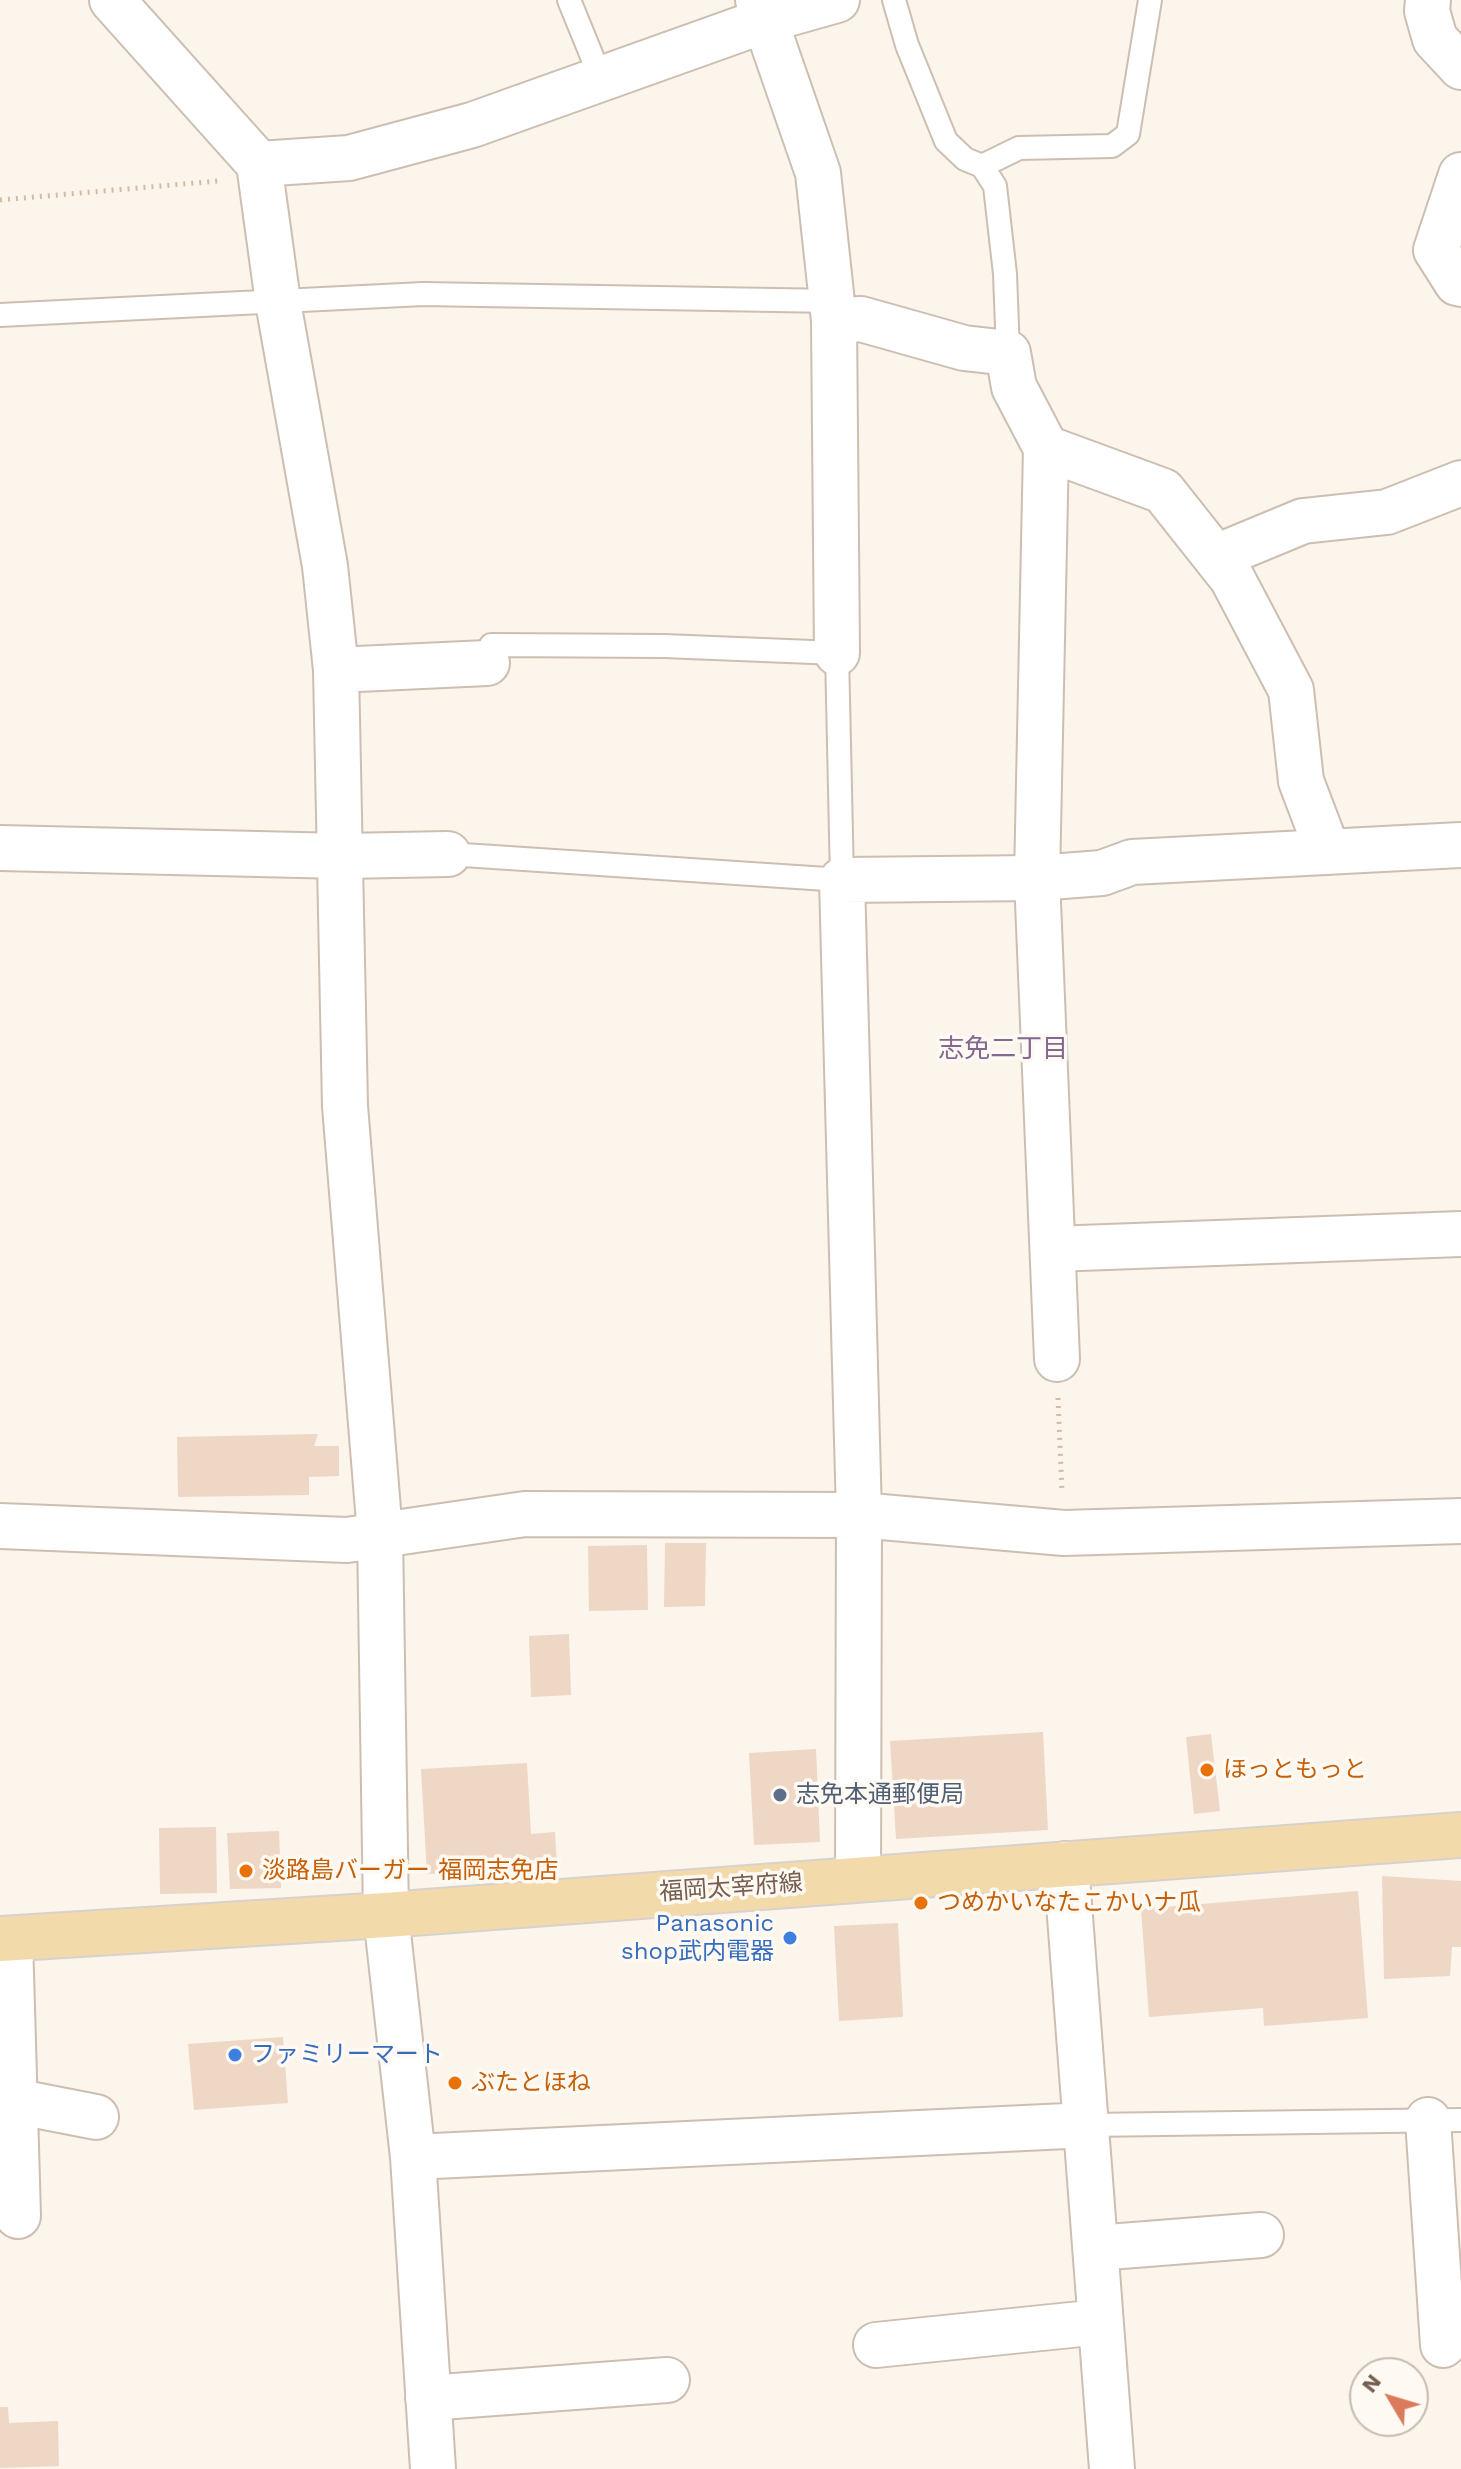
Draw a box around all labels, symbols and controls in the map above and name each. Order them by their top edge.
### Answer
district label: 志免二丁目 [938,1033,1068,1065]
place label: ほっともっと [1223,1756,1367,1784]
marker: ほっともっと [1198,1761,1216,1779]
place label: 志免本通郵便局 [796,1781,964,1809]
marker: 志免本通郵便局 [771,1786,789,1804]
place label: 淡路島バーガー 福岡志免店 [262,1857,558,1885]
marker: 淡路島バーガー 福岡志免店 [237,1862,255,1880]
street label: 福岡太宰府線 [658,1869,804,1907]
place label: つめかいなたこかいナ瓜 [937,1889,1201,1917]
marker: つめかいなたこかいナ瓜 [912,1894,930,1912]
place label: Panasonic shop武内電器 [621,1910,774,1966]
marker: Panasonic shop武内電器 [781,1929,799,1947]
place label: ファミリーマート [251,2041,443,2069]
marker: ファミリーマート [226,2046,244,2064]
place label: ぶたとほね [471,2069,591,2097]
marker: ぶたとほね [446,2074,464,2092]
north arrow [1349,2357,1429,2437]
text: N [1356,2369,1386,2397]

